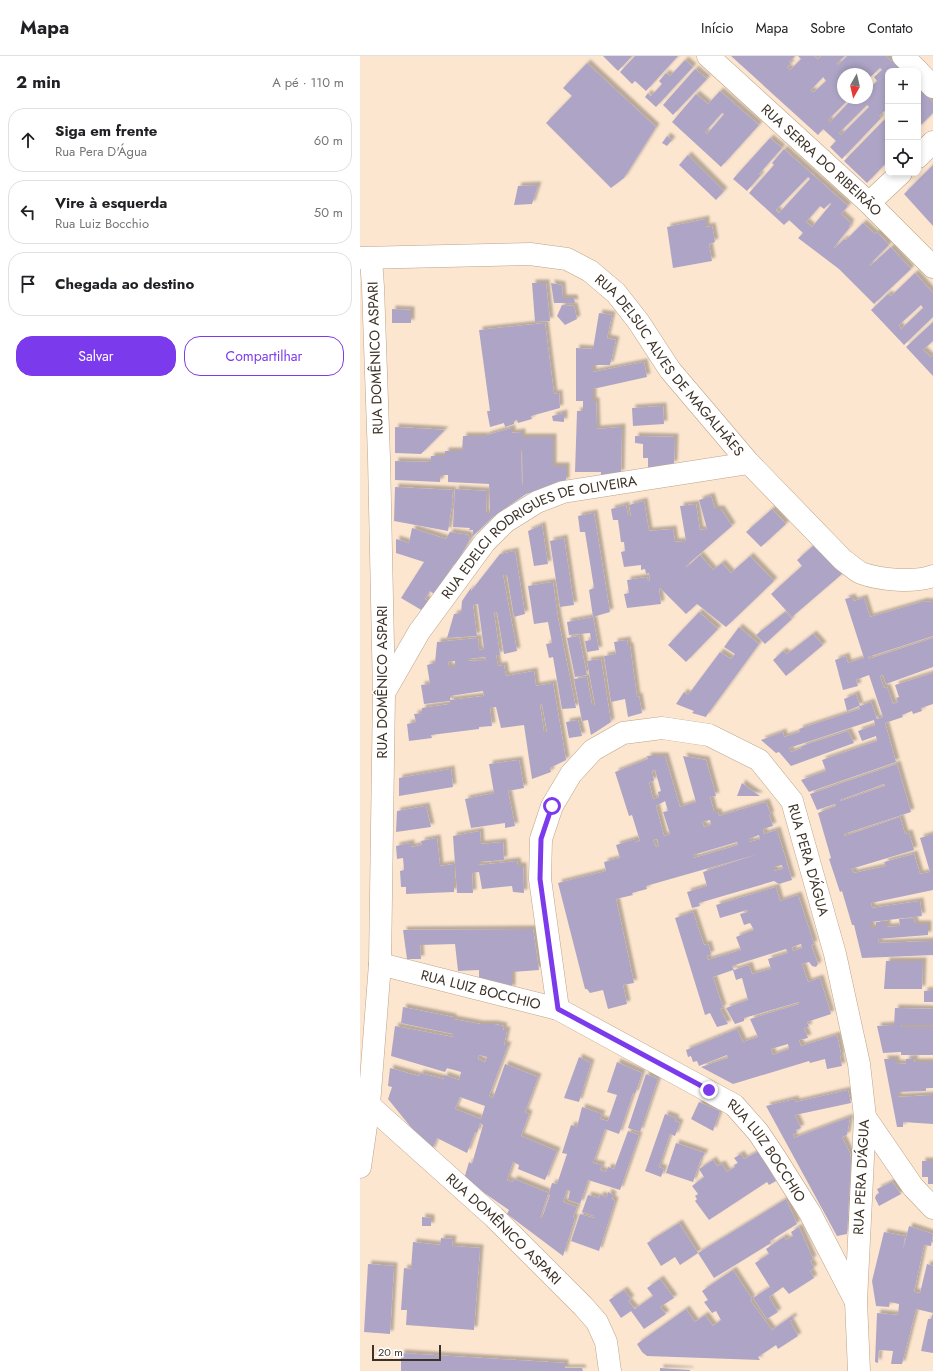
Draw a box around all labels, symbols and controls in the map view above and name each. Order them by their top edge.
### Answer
text: Mapa [20,14,69,41]
text: Início [701,18,733,38]
text: Mapa [755,18,788,38]
text: Sobre [810,18,845,38]
text: Contato [867,18,913,38]
north arrow [837,68,873,104]
map controls [885,68,921,176]
button: + [885,68,921,104]
text: 2 min [16,70,61,94]
text: A pé · 110 m [272,73,344,92]
street label: RUA SERRA DO RIBEIRÃO [757,99,886,220]
button: − [885,104,921,140]
text: Siga em frente [55,120,157,142]
icon: ahead [17,129,39,151]
text: 60 m [314,131,343,150]
button: locate [885,140,921,176]
text: Rua Pera D'Água [55,142,147,161]
text: Vire à esquerda [55,192,167,214]
icon: left [17,201,39,223]
text: 50 m [314,203,343,222]
text: Rua Luiz Bocchio [55,214,149,233]
street label: RUA DELSUC ALVES DE MAGALHÃES [590,269,749,461]
icon: arrive [17,273,39,295]
text: Chegada ao destino [55,273,194,295]
street label: RUA DOMÊNICO ASPARI [362,281,388,435]
button: Salvar [16,336,176,376]
button: Compartilhar [184,336,344,376]
street label: RUA EDELCI RODRIGUES DE OLIVEIRA [437,471,639,603]
street label: RUA DOMÊNICO ASPARI [372,606,392,758]
route start [543,797,561,815]
street label: RUA PERA D'ÁGUA [783,802,834,919]
street label: RUA LUIZ BOCCHIO [419,965,543,1014]
route end [700,1081,718,1099]
street label: RUA LUIZ BOCCHIO [724,1094,810,1206]
street label: RUA PERA D'ÁGUA [848,1118,874,1235]
street label: RUA DOMÊNICO ASPARI [442,1169,566,1289]
scale bar [372,1343,441,1362]
text: 20 m [378,1344,403,1360]

